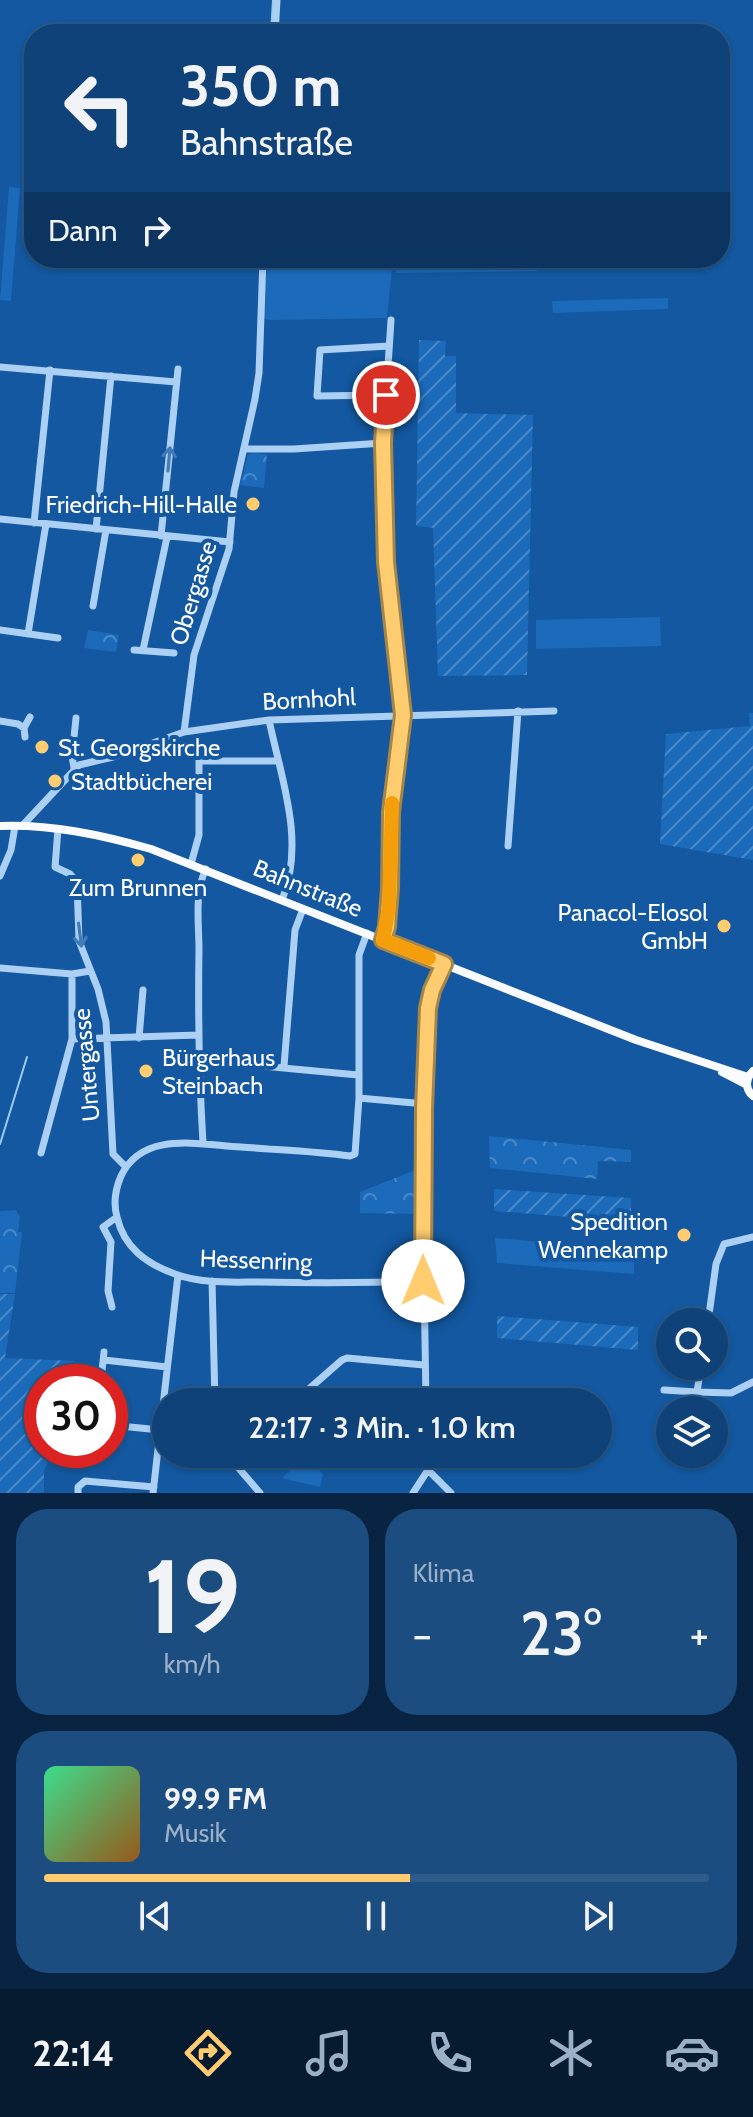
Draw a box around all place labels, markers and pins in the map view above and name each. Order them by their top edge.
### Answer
pin [352,361,420,429]
place label: Friedrich-Hill-Halle [45,490,237,519]
marker: Friedrich-Hill-Halle [244,495,262,513]
place label: St. Georgskirche [58,733,220,762]
marker: St. Georgskirche [33,738,51,756]
place label: Stadtbücherei [71,767,212,796]
marker: Stadtbücherei [46,772,64,790]
marker: Zum Brunnen [129,851,147,869]
place label: Zum Brunnen [69,873,207,902]
place label: Panacol-Elosol GmbH [558,898,708,955]
marker: Panacol-Elosol GmbH [715,917,733,935]
place label: Bürgerhaus Steinbach [162,1043,275,1100]
marker: Bürgerhaus Steinbach [137,1062,155,1080]
place label: Spedition Wennekamp [538,1207,668,1264]
marker: Spedition Wennekamp [675,1226,693,1244]

